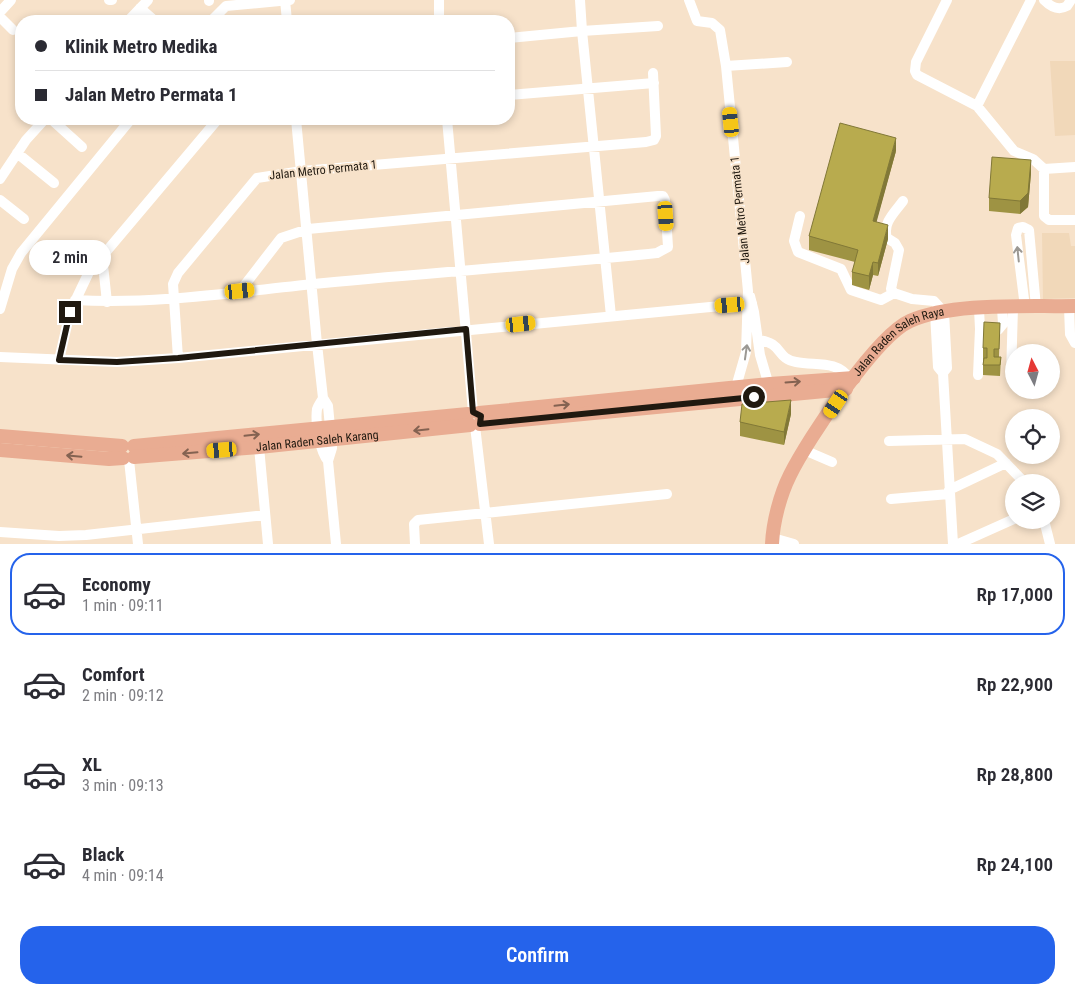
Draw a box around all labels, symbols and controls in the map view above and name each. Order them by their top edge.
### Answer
text: Klinik Metro Medika [65,35,218,58]
text: Jalan Metro Permata 1 [65,83,238,106]
car [721,106,740,138]
street label: Jalan Metro Permata 1 [727,156,753,264]
street label: Jalan Metro Permata 1 [269,157,377,183]
car [657,201,674,231]
callout: 2 min [29,240,111,274]
one-way arrow [1013,246,1023,262]
text: 2 min [52,248,88,267]
car [224,282,255,300]
car [714,296,745,314]
route end [59,301,81,323]
street label: Jalan Raden Saleh Raya [850,304,946,379]
car [505,315,536,333]
one-way arrow [741,344,751,360]
north arrow [1005,344,1060,399]
map controls [1005,344,1060,529]
one-way arrow [785,378,801,387]
route start [743,386,765,408]
car [821,387,850,421]
one-way arrow [554,400,570,410]
button: locate [1005,409,1060,464]
one-way arrow [413,425,429,435]
street label: Jalan Raden Saleh Karang [256,428,379,454]
one-way arrow [244,430,260,440]
car [206,441,237,459]
one-way arrow [182,449,198,458]
one-way arrow [67,452,83,461]
button: layers [1005,474,1060,529]
icon: car [22,572,67,617]
text: Economy [82,573,151,596]
text: Rp 17,000 [977,583,1053,606]
text: 1 min · 09:11 [82,596,164,615]
icon: car [22,662,67,707]
text: Comfort [82,663,145,686]
text: Rp 22,900 [977,673,1053,696]
text: 2 min · 09:12 [82,686,164,705]
icon: car [22,752,67,797]
text: XL [82,753,102,776]
text: Rp 28,800 [977,763,1053,786]
text: 3 min · 09:13 [82,776,164,795]
icon: car [22,842,67,887]
text: Black [82,843,124,866]
text: Rp 24,100 [977,853,1053,876]
text: 4 min · 09:14 [82,866,164,885]
button: Confirm [20,926,1055,984]

